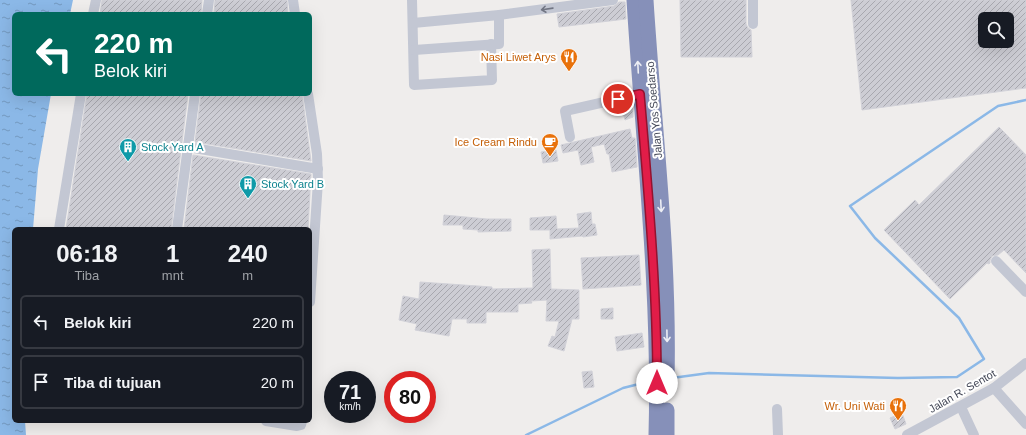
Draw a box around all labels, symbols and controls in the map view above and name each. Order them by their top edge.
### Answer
one-way arrow [541,5,554,13]
map controls [978,12,1014,48]
button: search [978,12,1014,48]
icon: left [28,28,80,80]
text: 220 m [94,28,173,59]
restaurant icon: Nasi Liwet Arys [559,47,579,72]
place label: Nasi Liwet Arys [481,51,556,63]
text: Belok kiri [94,61,167,81]
one-way arrow [635,61,642,74]
street label: Jalan Yos Soedarso [644,61,664,159]
pin [601,82,635,116]
icon: arrive [607,88,629,110]
cafe icon: Ice Cream Rindu [540,132,560,157]
place label: Ice Cream Rindu [454,136,537,148]
building icon: Stock Yard A [118,137,138,162]
place label: Stock Yard A [141,141,204,153]
building icon: Stock Yard B [238,174,258,199]
place label: Stock Yard B [261,178,324,190]
one-way arrow [658,199,665,212]
text: 06:18 [56,240,118,267]
text: 1 [166,240,179,267]
text: 240 [228,240,268,267]
text: Tiba [75,268,99,283]
text: mnt [162,268,184,283]
text: m [242,268,253,283]
icon: left [30,311,52,333]
text: Belok kiri [64,314,132,331]
text: 220 m [252,314,294,331]
one-way arrow [663,329,671,342]
position arrow [636,362,678,404]
street label: Jalan R. Sentot [926,367,998,415]
icon: arrive [30,371,52,393]
speed limit sign: 80 [384,371,436,423]
text: Tiba di tujuan [64,374,161,391]
text: 20 m [261,374,294,391]
text: 71 [339,381,361,403]
restaurant icon: Wr. Uni Wati [888,396,908,421]
place label: Wr. Uni Wati [824,400,885,412]
text: km/h [339,401,361,412]

